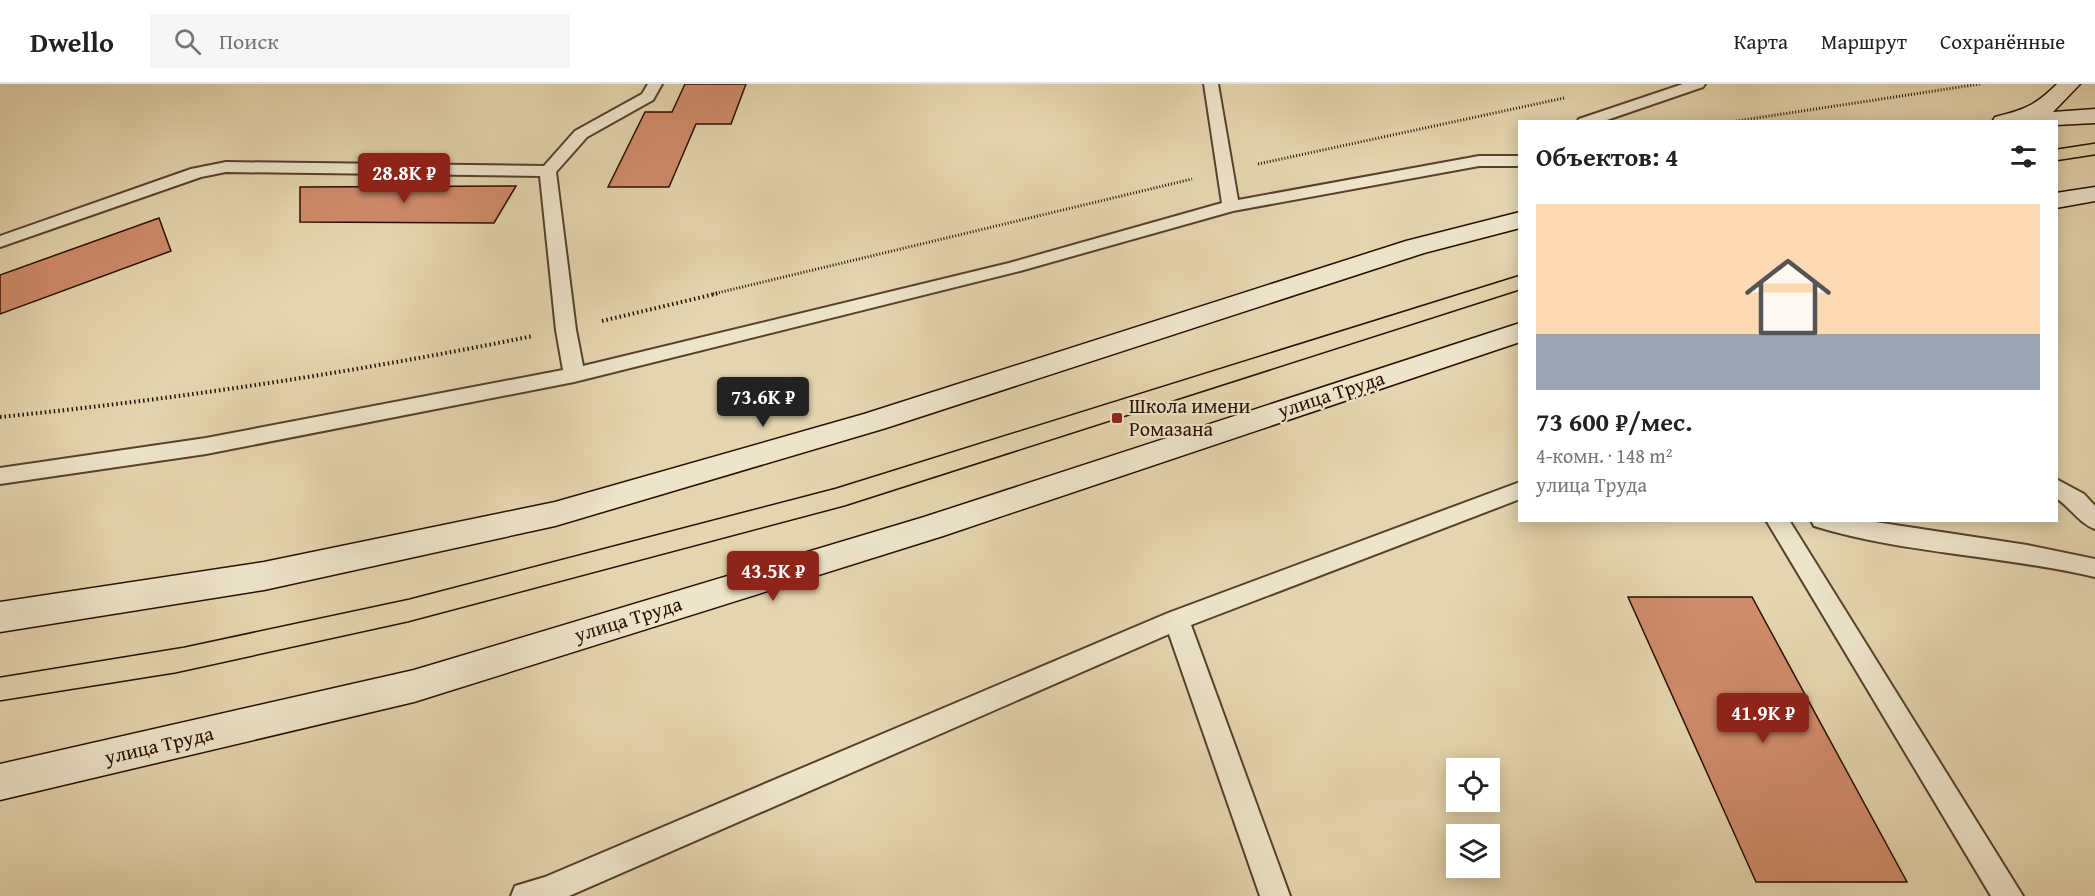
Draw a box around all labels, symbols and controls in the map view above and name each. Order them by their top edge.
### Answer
search box [150,14,570,68]
text: Dwello [30,21,114,62]
icon: search [171,25,204,58]
text: Поиск [219,25,279,57]
text: Карта [1734,26,1788,57]
text: Маршрут [1821,26,1907,57]
text: Сохранённые [1940,26,2065,57]
text: Объектов: 4 [1536,137,1679,176]
icon: filters [2007,140,2040,173]
pin: 28.8K ₽ [349,153,459,204]
text: 28.8K ₽ [372,158,436,187]
icon: home [1734,243,1842,351]
street label: улица Труда [1273,362,1389,425]
pin: 73.6K ₽ [708,377,818,428]
text: 73.6K ₽ [731,382,795,411]
place label: Школа имени Ромазана [1129,391,1251,443]
text: 73 600 ₽/мес. [1536,402,1692,441]
marker: Школа имени Ромазана [1110,411,1124,425]
text: 4-комн. · 148 m² [1536,441,1672,470]
text: улица Труда [1536,470,1647,499]
pin: 43.5K ₽ [718,551,828,602]
text: 43.5K ₽ [741,556,805,585]
street label: улица Труда [570,588,686,649]
pin: 41.9K ₽ [1708,693,1818,744]
text: 41.9K ₽ [1731,698,1795,727]
street label: улица Труда [101,718,217,771]
map controls [1446,758,1500,878]
button: locate [1446,758,1500,812]
button: layers [1446,824,1500,878]

